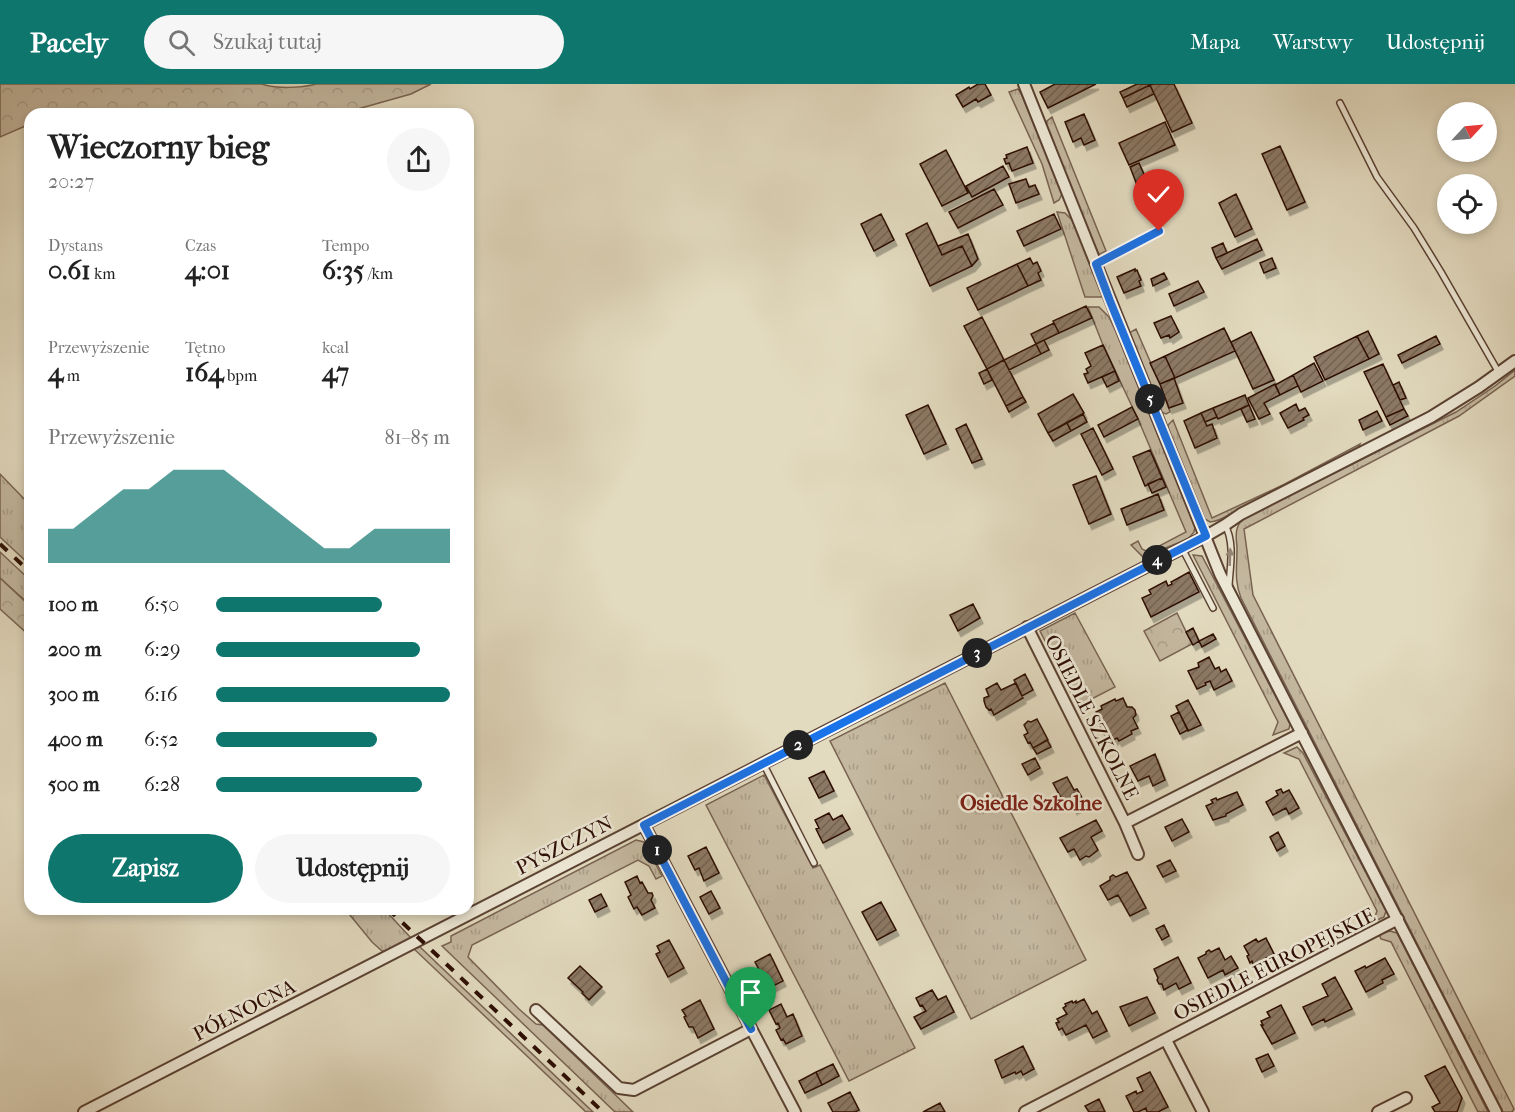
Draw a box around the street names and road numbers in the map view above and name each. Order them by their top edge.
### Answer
street label: OSIEDLE SZKOLNE [1040,631,1143,804]
street label: PYSZCZYN [512,811,616,880]
street label: OSIEDLE EUROPEJSKIE [1169,903,1379,1025]
street label: PÓŁNOCNA [188,973,300,1046]

